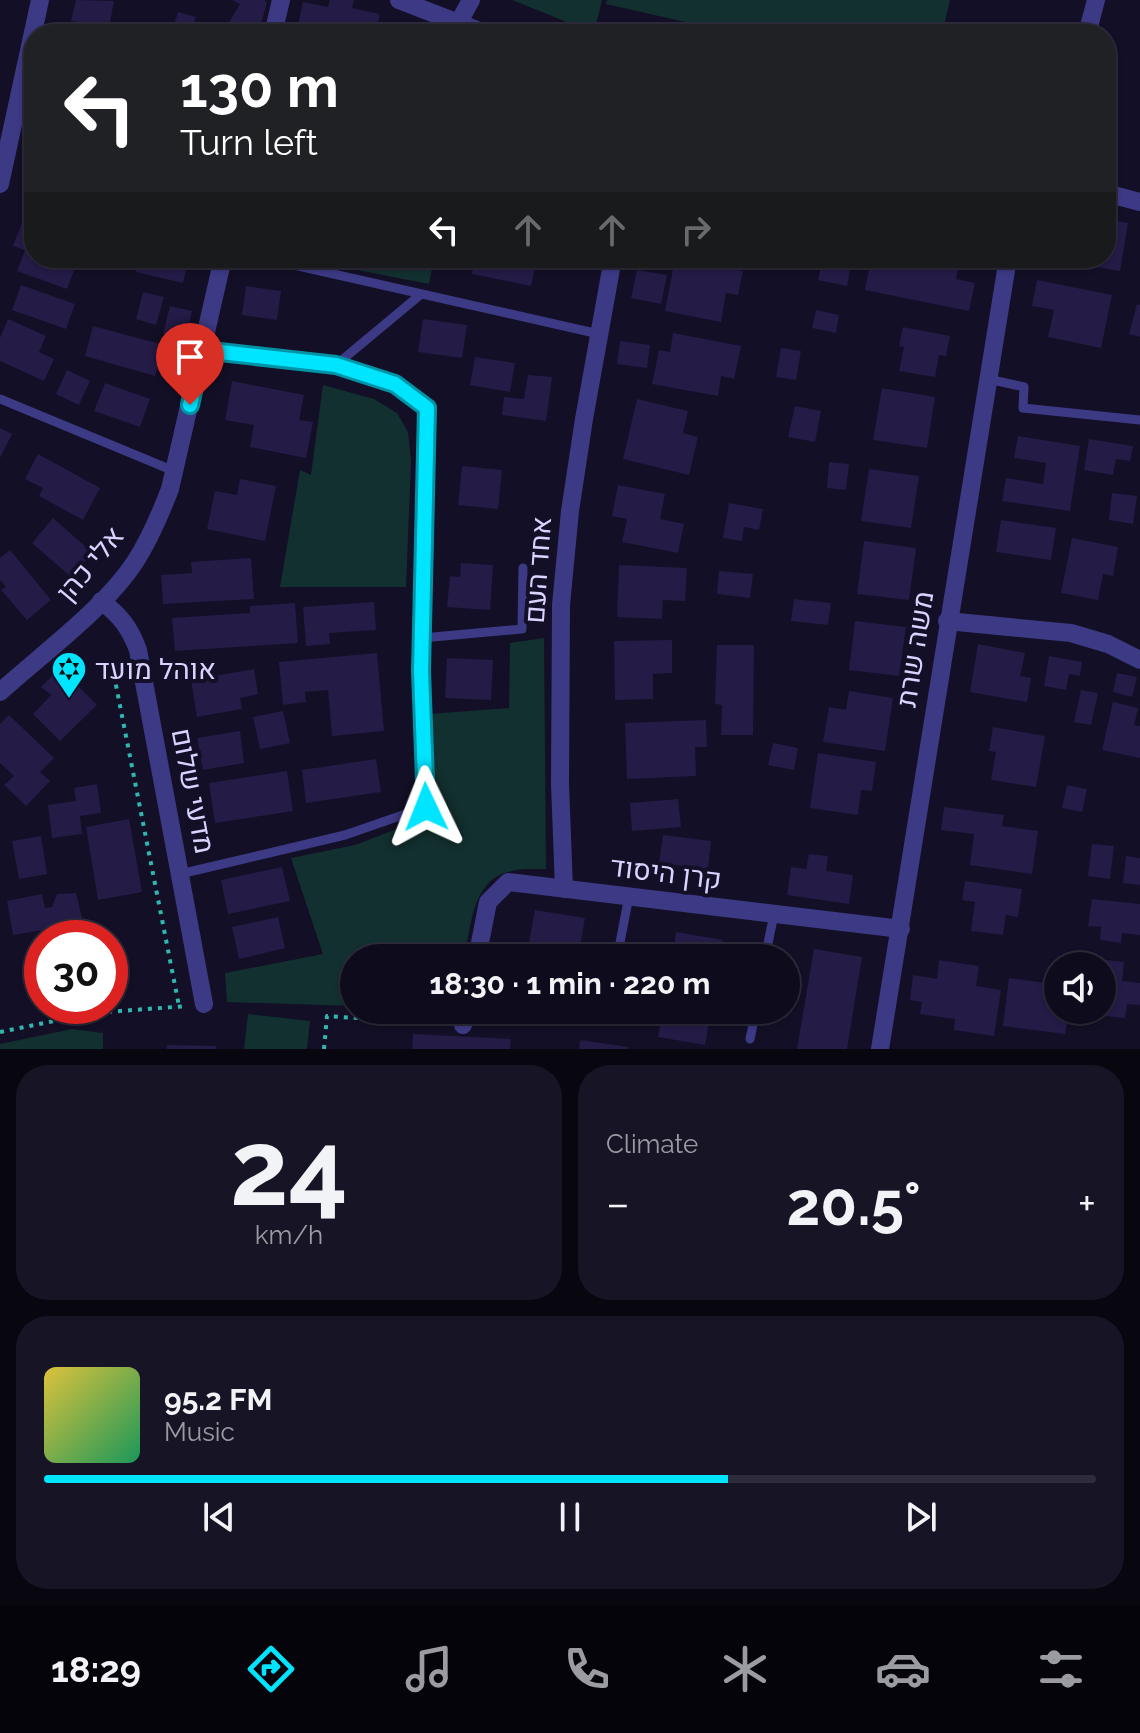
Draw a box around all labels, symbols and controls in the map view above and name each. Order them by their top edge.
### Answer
text: 130 m [180,54,339,120]
icon: left [48,56,152,160]
text: Turn left [180,121,318,163]
icon: left [422,208,466,252]
icon: ahead [506,208,550,252]
icon: ahead [590,208,634,252]
icon: right [674,208,718,252]
pin [156,323,224,405]
icon: arrive [168,335,212,379]
street label: אחד העם [518,515,558,625]
street label: אלי כהן [49,520,131,608]
street label: משה שרת [890,589,940,709]
synagogue icon: אוהל מועד [50,650,88,700]
place label: אוהל מועד [95,653,216,686]
street label: מדעי שלום [165,726,221,856]
position arrow [384,765,468,849]
street label: קרן היסוד [608,850,724,896]
speed limit sign: 30 [24,920,128,1024]
map controls [1044,952,1116,1024]
button: sound [1044,952,1116,1024]
text: 18:30 · 1 min · 220 m [430,966,710,1001]
text: 24 [230,1107,348,1229]
text: Climate [606,1129,698,1159]
text: 20.5° [786,1169,921,1239]
text: − [606,1178,630,1229]
text: + [1078,1178,1096,1229]
text: km/h [255,1220,323,1250]
text: 95.2 FM [164,1382,272,1417]
text: Music [164,1417,235,1447]
icon: previous [197,1495,241,1539]
icon: pause [548,1495,592,1539]
icon: next [899,1495,943,1539]
icon: directions [243,1641,299,1697]
icon: music [401,1641,457,1697]
icon: phone [559,1641,615,1697]
icon: climate [717,1641,773,1697]
icon: car [875,1641,931,1697]
icon: filters [1033,1641,1089,1697]
text: 18:29 [51,1648,141,1690]

